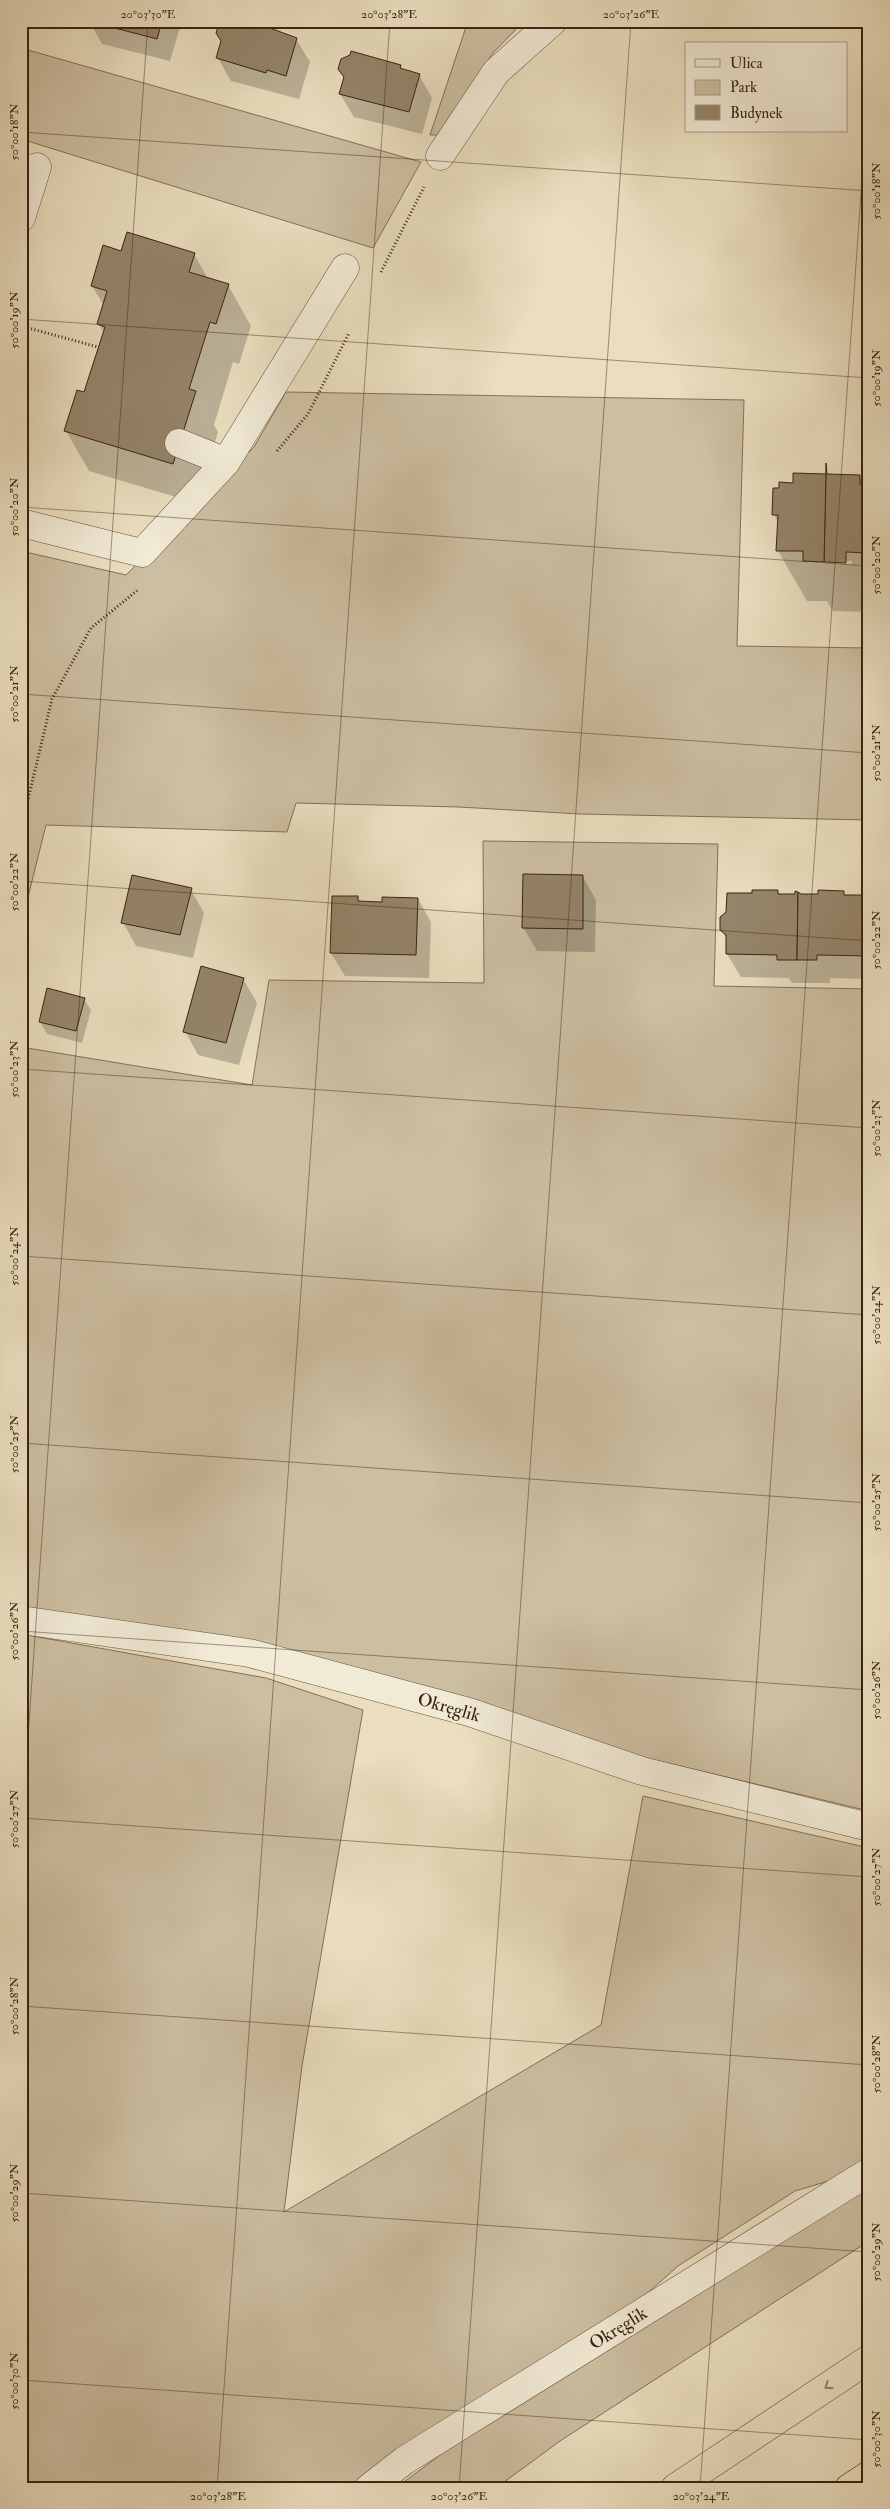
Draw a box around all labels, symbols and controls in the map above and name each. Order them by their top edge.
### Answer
text: 20°03'30"E [121,7,176,22]
text: 20°03'28"E [361,7,417,22]
text: 20°03'26"E [603,7,660,22]
legend [685,42,848,132]
text: Ulica [730,54,763,73]
text: Park [730,78,757,97]
text: 50°00'18"N [7,103,22,160]
text: Budynek [730,104,783,123]
text: 50°00'18"N [869,162,884,219]
text: 50°00'19"N [7,291,22,349]
text: 50°00'19"N [869,349,884,407]
text: 50°00'20"N [7,477,22,537]
text: 50°00'20"N [869,535,884,595]
text: 50°00'21"N [7,665,22,723]
text: 50°00'21"N [869,724,884,782]
text: 50°00'22"N [7,852,22,912]
text: 50°00'22"N [869,910,884,970]
text: 50°00'23"N [7,1040,22,1098]
text: 50°00'23"N [869,1099,884,1157]
text: 50°00'24"N [7,1226,22,1286]
text: 50°00'24"N [869,1285,884,1345]
text: 50°00'25"N [7,1415,22,1473]
text: 50°00'25"N [869,1473,884,1531]
text: 50°00'26"N [7,1601,22,1661]
text: 50°00'26"N [869,1660,884,1720]
street label: Okręglik [415,1688,483,1727]
text: 50°00'27"N [7,1790,22,1848]
text: 50°00'27"N [869,1848,884,1906]
text: 50°00'28"N [7,1976,22,2035]
text: 50°00'28"N [869,2034,884,2093]
text: 50°00'29"N [7,2163,22,2223]
text: 50°00'29"N [869,2222,884,2282]
street label: Okręglik [585,2301,652,2355]
text: 50°00'30"N [7,2352,22,2410]
one-way arrow [824,2380,834,2389]
text: 50°00'30"N [869,2410,884,2468]
text: 20°03'28"E [190,2489,246,2504]
text: 20°03'26"E [431,2489,488,2504]
text: 20°03'24"E [673,2489,730,2504]

